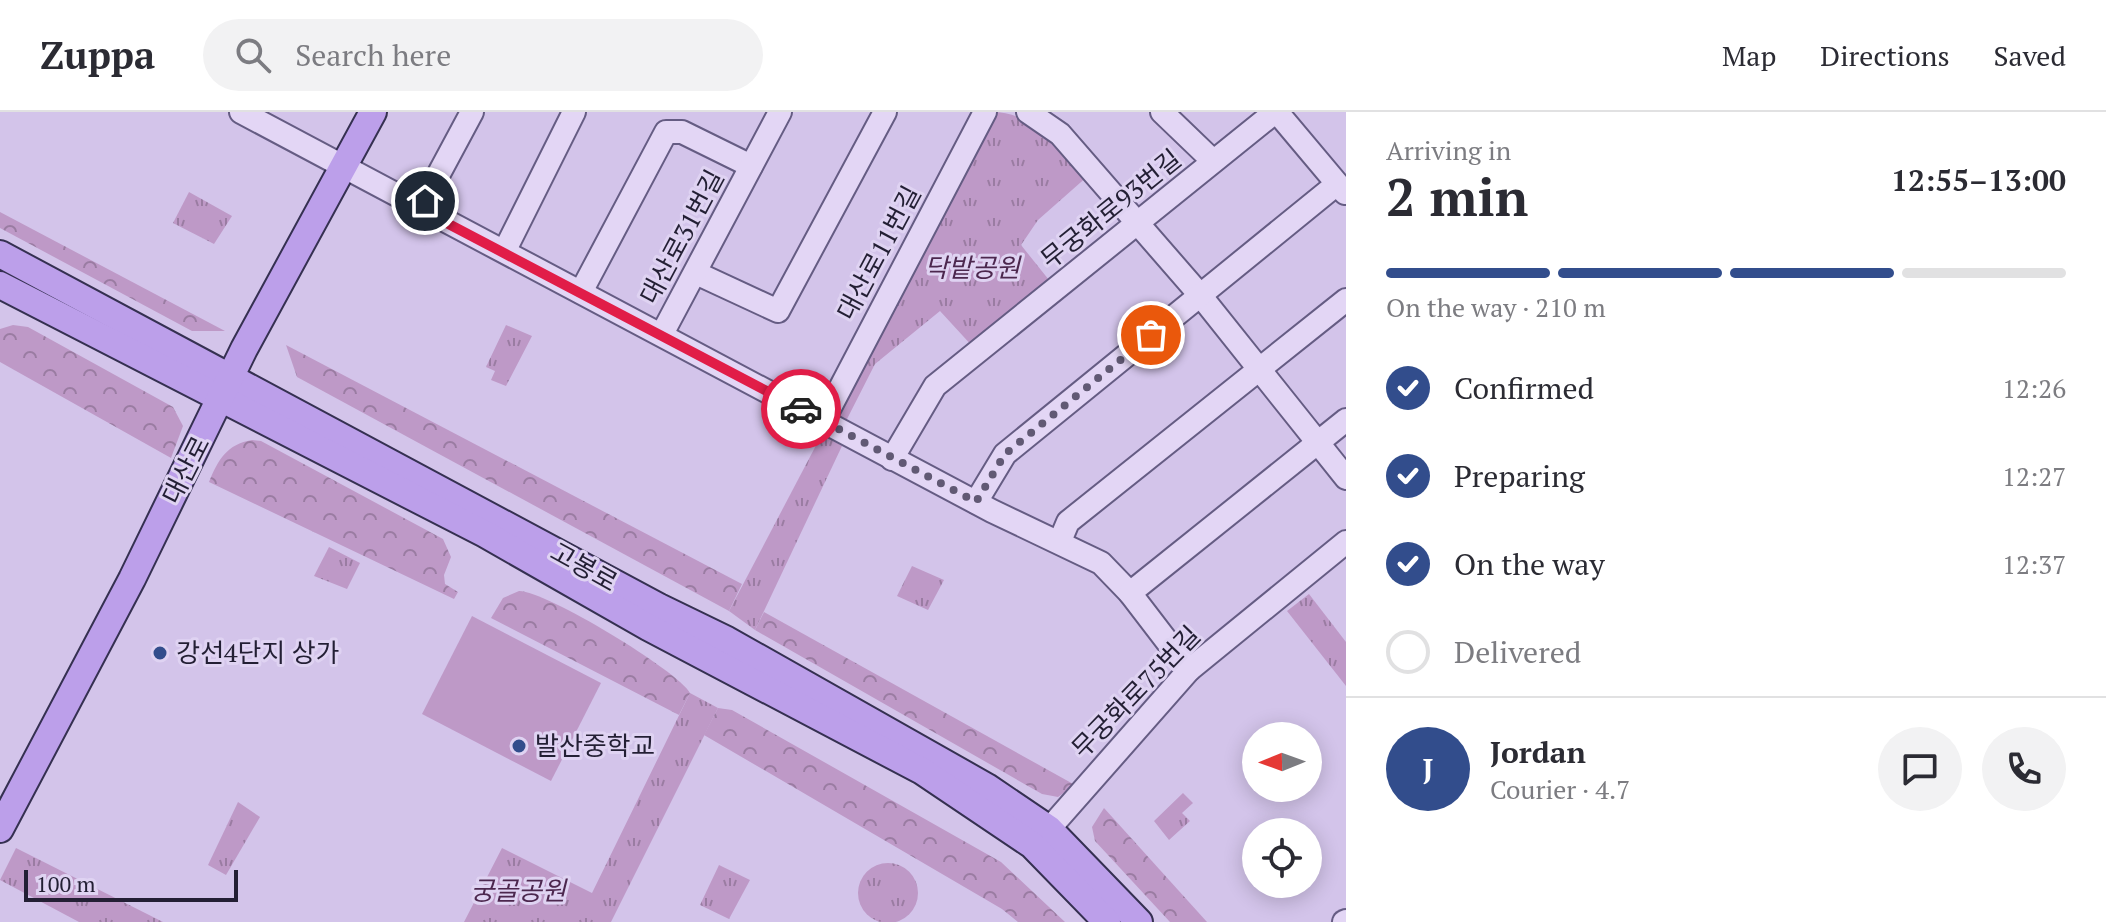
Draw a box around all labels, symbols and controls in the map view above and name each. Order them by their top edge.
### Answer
search box [203,19,763,91]
text: Zuppa [40,30,155,80]
icon: search [231,33,275,77]
text: Search here [295,35,451,75]
text: Map [1722,37,1776,74]
text: Directions [1820,37,1950,74]
text: Saved [1994,37,2066,74]
text: Arriving in [1386,133,1511,167]
street label: 무궁화로93번길 [1033,141,1188,275]
text: 12:55–13:00 [1891,160,2066,200]
text: 2 min [1386,162,1528,231]
street label: 대산로31번길 [632,164,731,310]
pin [391,167,459,235]
icon: home [403,179,447,223]
street label: 대산로11번길 [829,180,928,326]
park label: 닥밭공원 [924,250,1022,284]
text: On the way · 210 m [1386,290,1606,324]
pin [1117,301,1185,369]
icon: bag [1129,313,1173,357]
icon: check [1386,366,1430,410]
text: Confirmed [1454,368,1594,408]
courier [761,369,841,449]
text: 12:26 [2002,371,2066,405]
icon: car [779,387,823,431]
street label: 대산로 [154,430,217,509]
icon: check [1386,454,1430,498]
text: Preparing [1454,456,1585,496]
text: 12:27 [2002,459,2066,493]
street label: 고봉로 [545,534,624,598]
icon: check [1386,542,1430,586]
text: On the way [1454,544,1605,584]
text: 12:37 [2002,547,2066,581]
street label: 무궁화로75번길 [1064,618,1207,765]
text: Delivered [1454,632,1581,672]
place label: 강선4단지 상가 [176,635,340,669]
marker: 강선4단지 상가 [151,644,169,662]
north arrow [1242,722,1322,802]
map controls [1242,722,1322,898]
button: chat [1878,727,1962,811]
button: phone [1982,727,2066,811]
place label: 발산중학교 [535,728,655,762]
text: Jordan [1490,732,1586,772]
marker: 발산중학교 [510,737,528,755]
text: J [1423,749,1433,789]
text: Courier · 4.7 [1490,772,1630,806]
button: locate [1242,818,1322,898]
scale bar [24,866,238,902]
text: 100 m [36,869,96,898]
park label: 궁골공원 [470,873,568,907]

